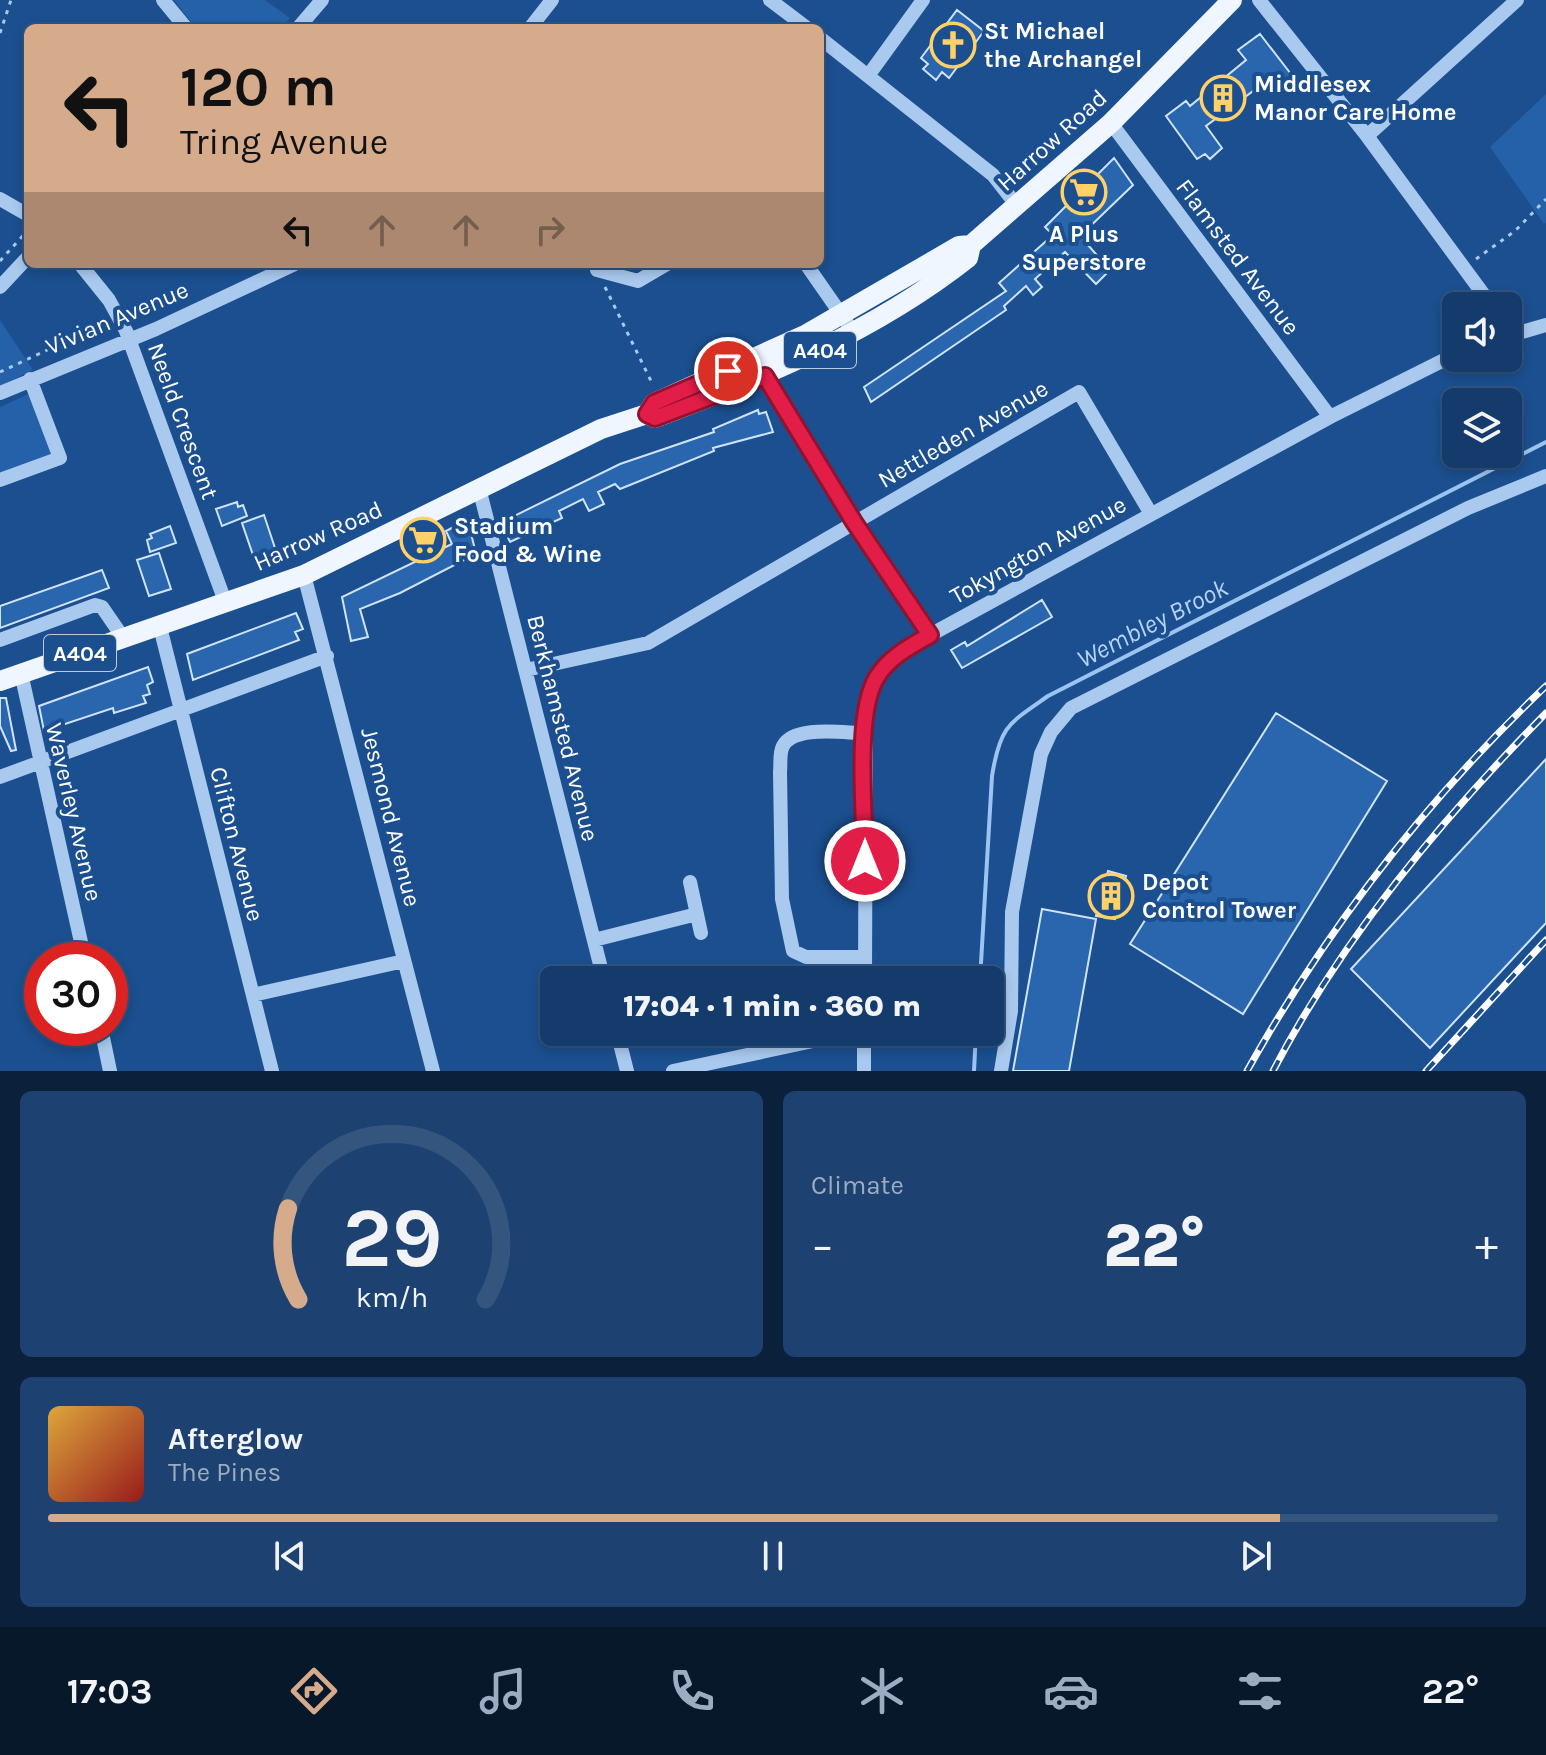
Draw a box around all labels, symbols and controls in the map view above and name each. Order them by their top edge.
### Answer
place label: St Michael the Archangel [984,17,1142,73]
church icon: St Michael the Archangel [929,21,977,69]
text: 120 m [180,54,337,119]
icon: left [48,56,152,160]
place label: Middlesex Manor Care Home [1254,70,1457,126]
building icon: Middlesex Manor Care Home [1199,74,1247,122]
street label: Harrow Road [991,83,1113,197]
text: Tring Avenue [180,121,388,163]
supermarket icon: A Plus Superstore [1060,168,1108,216]
street label: Flamsted Avenue [1170,174,1306,340]
icon: left [276,208,320,252]
icon: ahead [360,208,404,252]
icon: ahead [444,208,488,252]
icon: right [528,208,572,252]
place label: A Plus Superstore [1022,220,1146,276]
street label: Vivian Avenue [41,275,193,361]
map controls [1442,292,1522,468]
button: sound [1442,292,1522,372]
road number: A404 [784,332,856,368]
pin [694,337,762,405]
street label: Neeld Crescent [142,339,224,503]
icon: arrive [706,349,750,393]
street label: Nettleden Avenue [873,374,1053,494]
button: layers [1442,388,1522,468]
street label: Tokyngton Avenue [945,490,1131,610]
street label: Harrow Road [249,495,387,577]
place label: Stadium Food & Wine [454,512,602,568]
supermarket icon: Stadium Food & Wine [399,516,447,564]
water label: Wembley Brook [1071,572,1234,675]
street label: Berkhamsted Avenue [521,612,605,844]
road number: A404 [44,635,116,671]
street label: Waverley Avenue [40,720,108,904]
street label: Jesmond Avenue [355,725,427,909]
street label: Clifton Avenue [204,764,270,924]
position arrow [823,819,907,903]
place label: Depot Control Tower [1142,868,1297,924]
building icon: Depot Control Tower [1087,872,1135,920]
speed limit sign: 30 [24,942,128,1046]
text: 17:04 · 1 min · 360 m [623,988,921,1024]
text: Climate [811,1170,904,1201]
text: 29 [341,1190,442,1287]
text: 22° [1103,1211,1206,1281]
text: − [811,1220,834,1271]
text: + [1475,1220,1498,1271]
text: km/h [355,1281,428,1314]
text: Afterglow [168,1421,303,1457]
text: The Pines [168,1457,281,1488]
icon: previous [268,1534,312,1578]
icon: pause [751,1534,795,1578]
icon: next [1234,1534,1278,1578]
icon: directions [286,1663,342,1719]
icon: music [475,1663,531,1719]
icon: phone [664,1663,720,1719]
icon: climate [854,1663,910,1719]
icon: car [1043,1663,1099,1719]
icon: filters [1232,1663,1288,1719]
text: 17:03 [67,1670,152,1712]
text: 22° [1422,1670,1479,1712]

